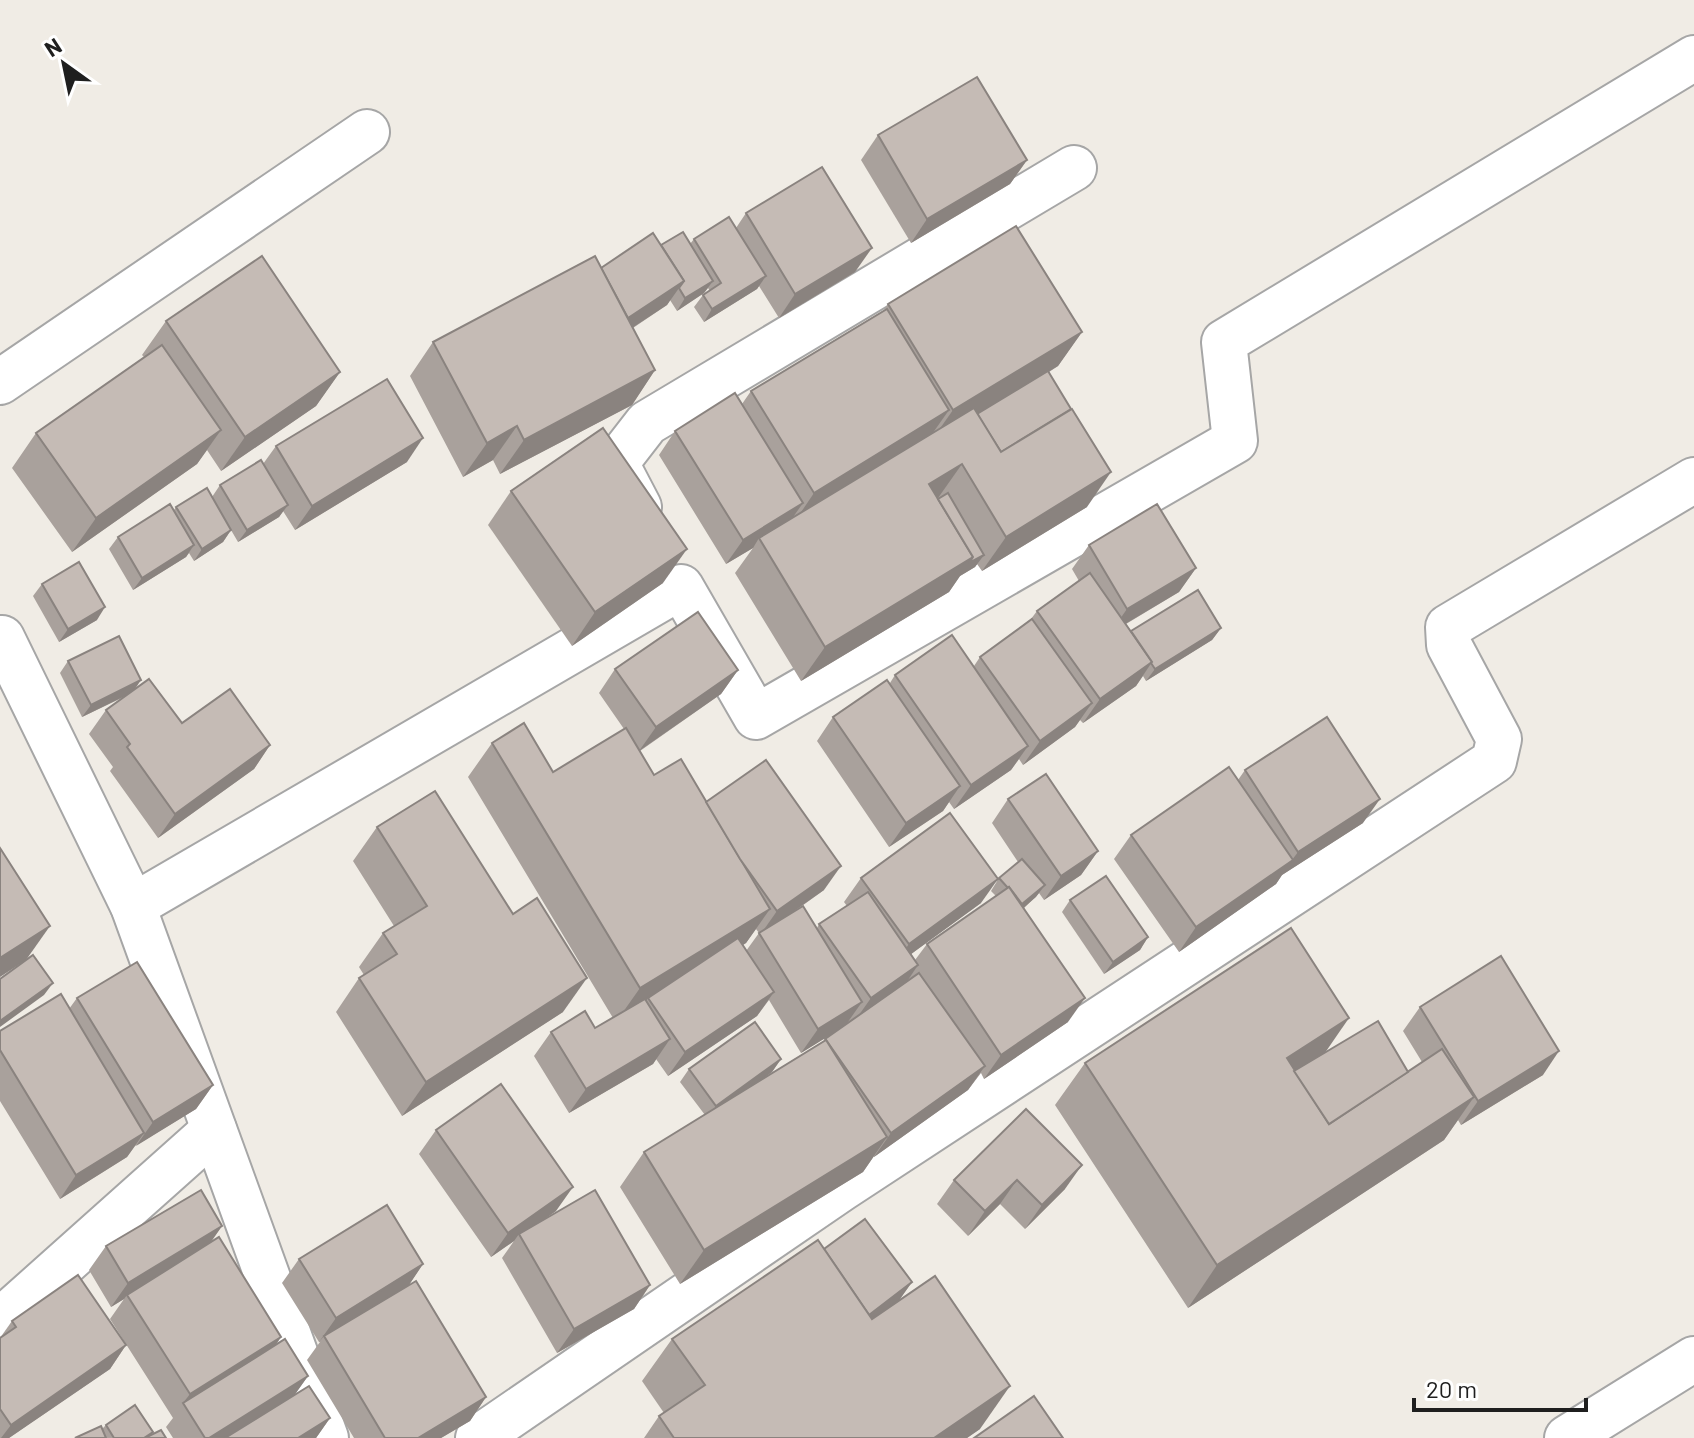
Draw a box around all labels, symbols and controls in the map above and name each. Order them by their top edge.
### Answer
north arrow [24,24,104,104]
text: N [39,31,66,61]
scale bar [1414,1362,1586,1412]
text: 20 m [1426,1374,1477,1403]

